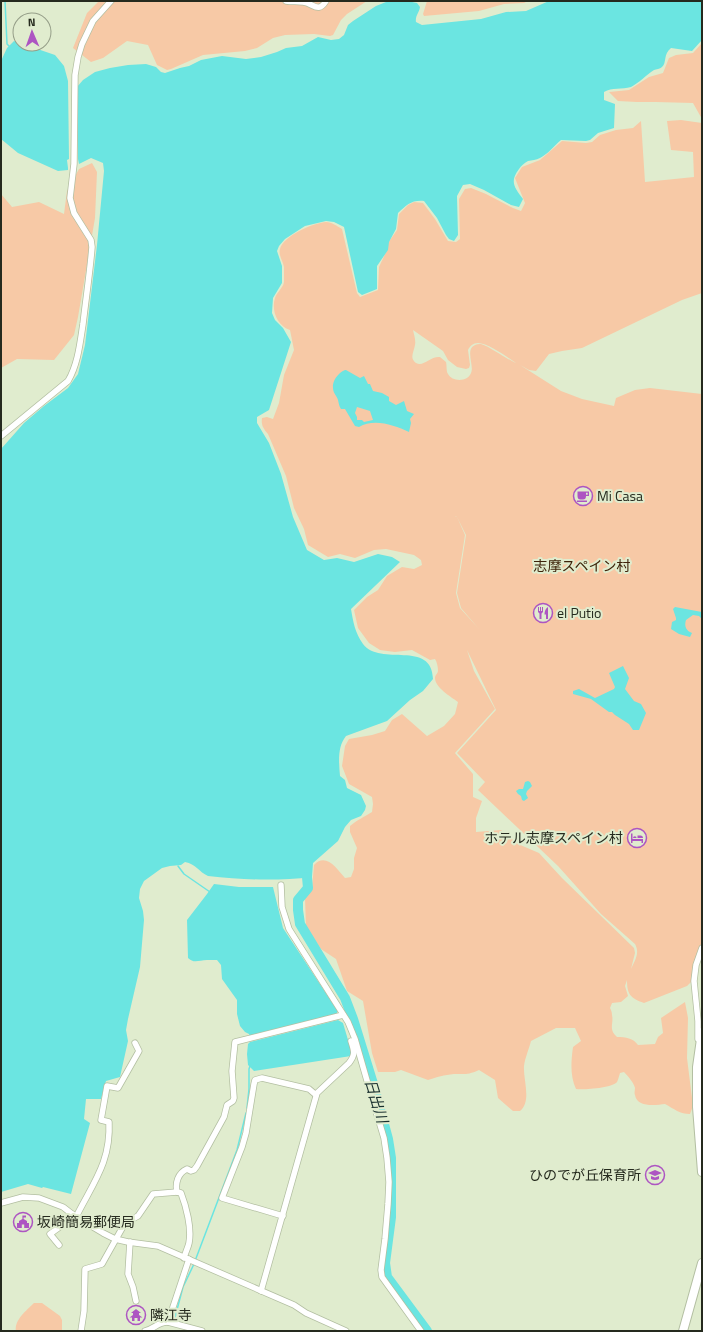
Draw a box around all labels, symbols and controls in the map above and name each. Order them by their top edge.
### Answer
north arrow [12,12,52,52]
text: N [28,14,36,30]
cafe icon: Mi Casa [572,485,594,507]
place label: Mi Casa [597,485,643,506]
park label: 志摩スペイン村 [533,555,631,576]
restaurant icon: el Putio [532,602,554,624]
place label: el Putio [557,602,602,623]
place label: ホテル志摩スペイン村 [484,827,623,848]
hotel icon: ホテル志摩スペイン村 [626,827,648,849]
water label: 日出川 [359,1076,395,1128]
place label: ひのでが丘保育所 [529,1164,641,1185]
school or university icon: ひのでが丘保育所 [644,1164,666,1186]
public building icon: 坂崎簡易郵便局 [12,1211,34,1233]
place label: 坂崎簡易郵便局 [37,1211,135,1232]
temple icon: 隣江寺 [125,1304,147,1326]
place label: 隣江寺 [150,1304,192,1325]

